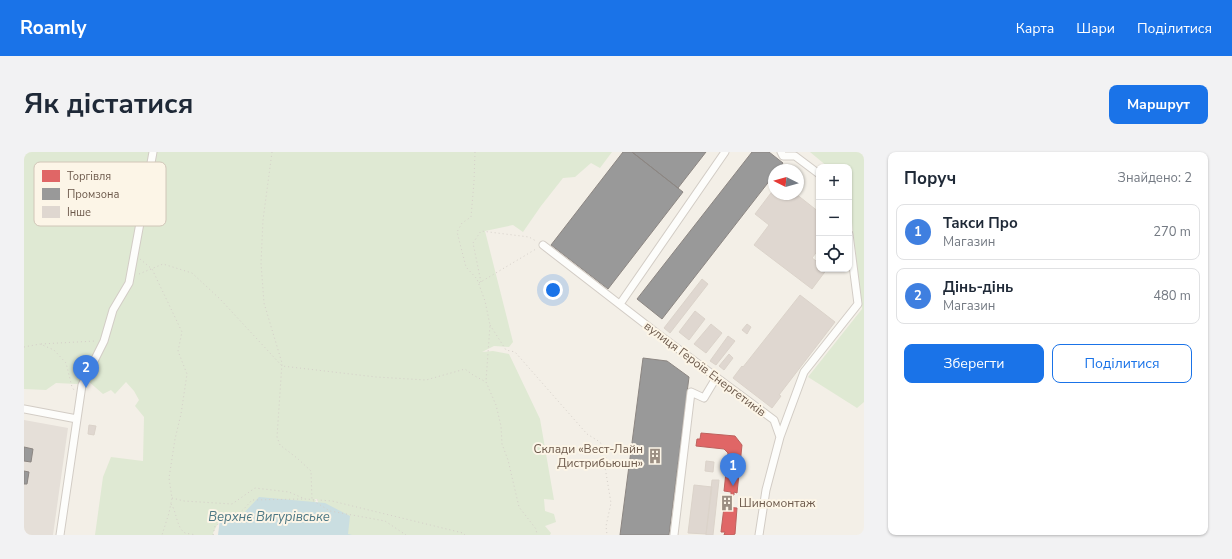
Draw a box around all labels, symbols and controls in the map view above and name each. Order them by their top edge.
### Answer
text: Roamly [20,15,87,41]
text: Карта [1016,19,1054,38]
text: Шари [1076,19,1115,38]
text: Поділитися [1137,19,1212,38]
text: Як дістатися [24,85,193,123]
button: Маршрут [1109,85,1208,124]
legend [34,162,166,226]
north arrow [768,164,804,200]
map controls [816,164,852,272]
button: + [816,164,852,200]
text: Поруч [904,167,956,190]
text: Торгівля [67,169,111,184]
text: Знайдено: 2 [1118,169,1192,187]
text: Промзона [67,187,119,202]
button: − [816,200,852,236]
text: Інше [67,205,91,220]
text: Такси Про [943,213,1018,233]
text: 1 [914,223,922,241]
text: 270 m [1153,223,1191,241]
text: Магазин [943,233,995,251]
button: locate [816,236,852,272]
text: Дінь-дінь [943,277,1013,297]
your location [543,280,563,300]
text: 2 [914,287,922,305]
text: 480 m [1153,287,1191,305]
text: Магазин [943,297,995,315]
street label: вулиця Героїв Енергетиків [641,318,770,420]
button: Зберегти [904,344,1044,383]
button: Поділитися [1052,344,1192,383]
pin: 2 [73,355,99,388]
place label: Склади «Вест-Лайн Дистрибьюшн» [533,441,643,471]
building icon: Склади «Вест-Лайн Дистрибьюшн» [646,447,664,465]
pin: 1 [720,453,746,486]
building icon: Шиномонтаж [718,494,736,512]
place label: Шиномонтаж [739,495,816,511]
water label: Верхнє Вигурівське [208,508,330,526]

